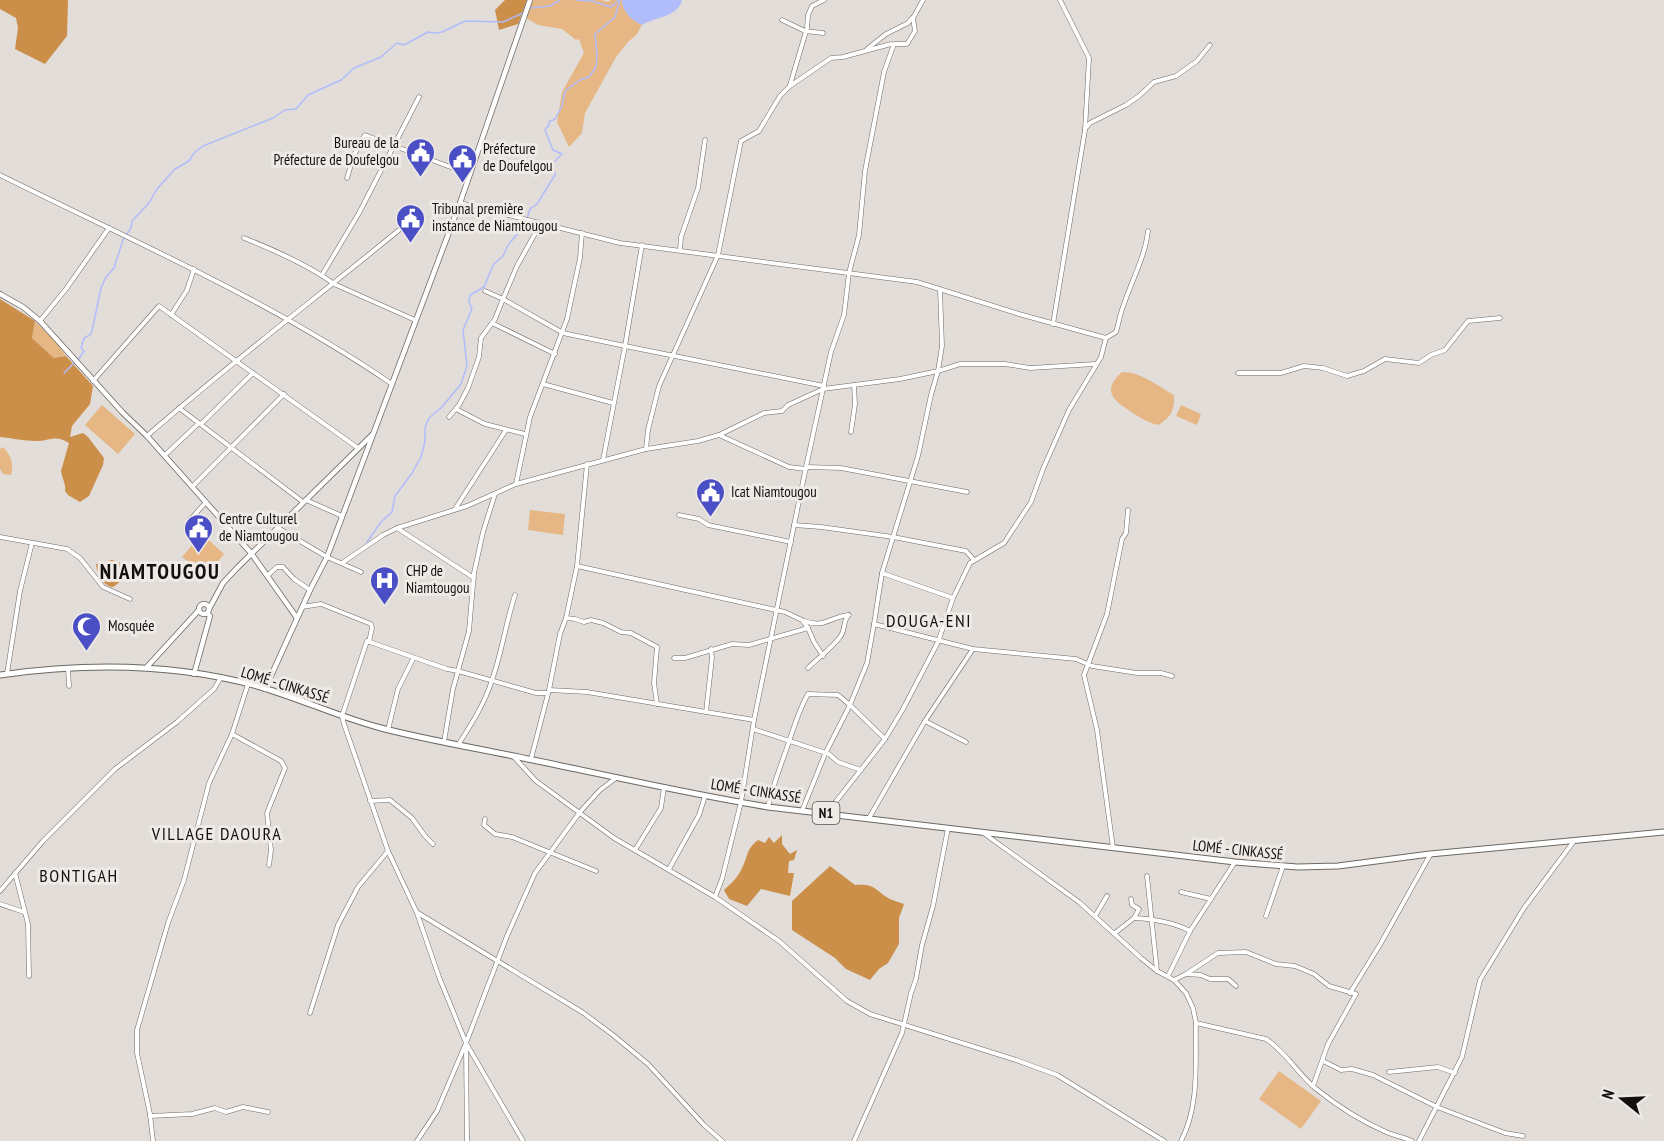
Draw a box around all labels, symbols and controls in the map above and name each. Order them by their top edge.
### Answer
place label: Bureau de la Préfecture de Doufelgou [273,133,399,169]
public building icon: Bureau de la Préfecture de Doufelgou [404,136,436,178]
place label: Préfecture de Doufelgou [483,139,553,175]
public building icon: Préfecture de Doufelgou [446,142,478,184]
place label: Tribunal première instance de Niamtougou [432,199,558,235]
public building icon: Tribunal première instance de Niamtougou [395,202,427,244]
public building icon: Icat Niamtougou [694,476,726,518]
place label: Icat Niamtougou [731,482,817,501]
place label: Centre Culturel de Niamtougou [219,509,298,545]
public building icon: Centre Culturel de Niamtougou [182,512,214,554]
district label: NIAMTOUGOU [100,558,220,585]
place label: CHP de Niamtougou [406,561,470,597]
hospital icon: CHP de Niamtougou [369,564,401,606]
district label: DOUGA-ENI [886,609,972,632]
mosque icon: Mosquée [71,610,103,652]
place label: Mosquée [108,616,154,635]
street label: LOMÉ - CINKASSÉ [239,662,331,707]
street label: LOMÉ - CINKASSÉ [710,774,803,807]
road number: N1 [812,802,840,824]
district label: VILLAGE DAOURA [151,822,282,845]
street label: LOMÉ - CINKASSÉ [1192,835,1284,864]
district label: BONTIGAH [39,864,119,887]
north arrow [1592,1069,1652,1129]
text: N [1597,1087,1619,1102]

